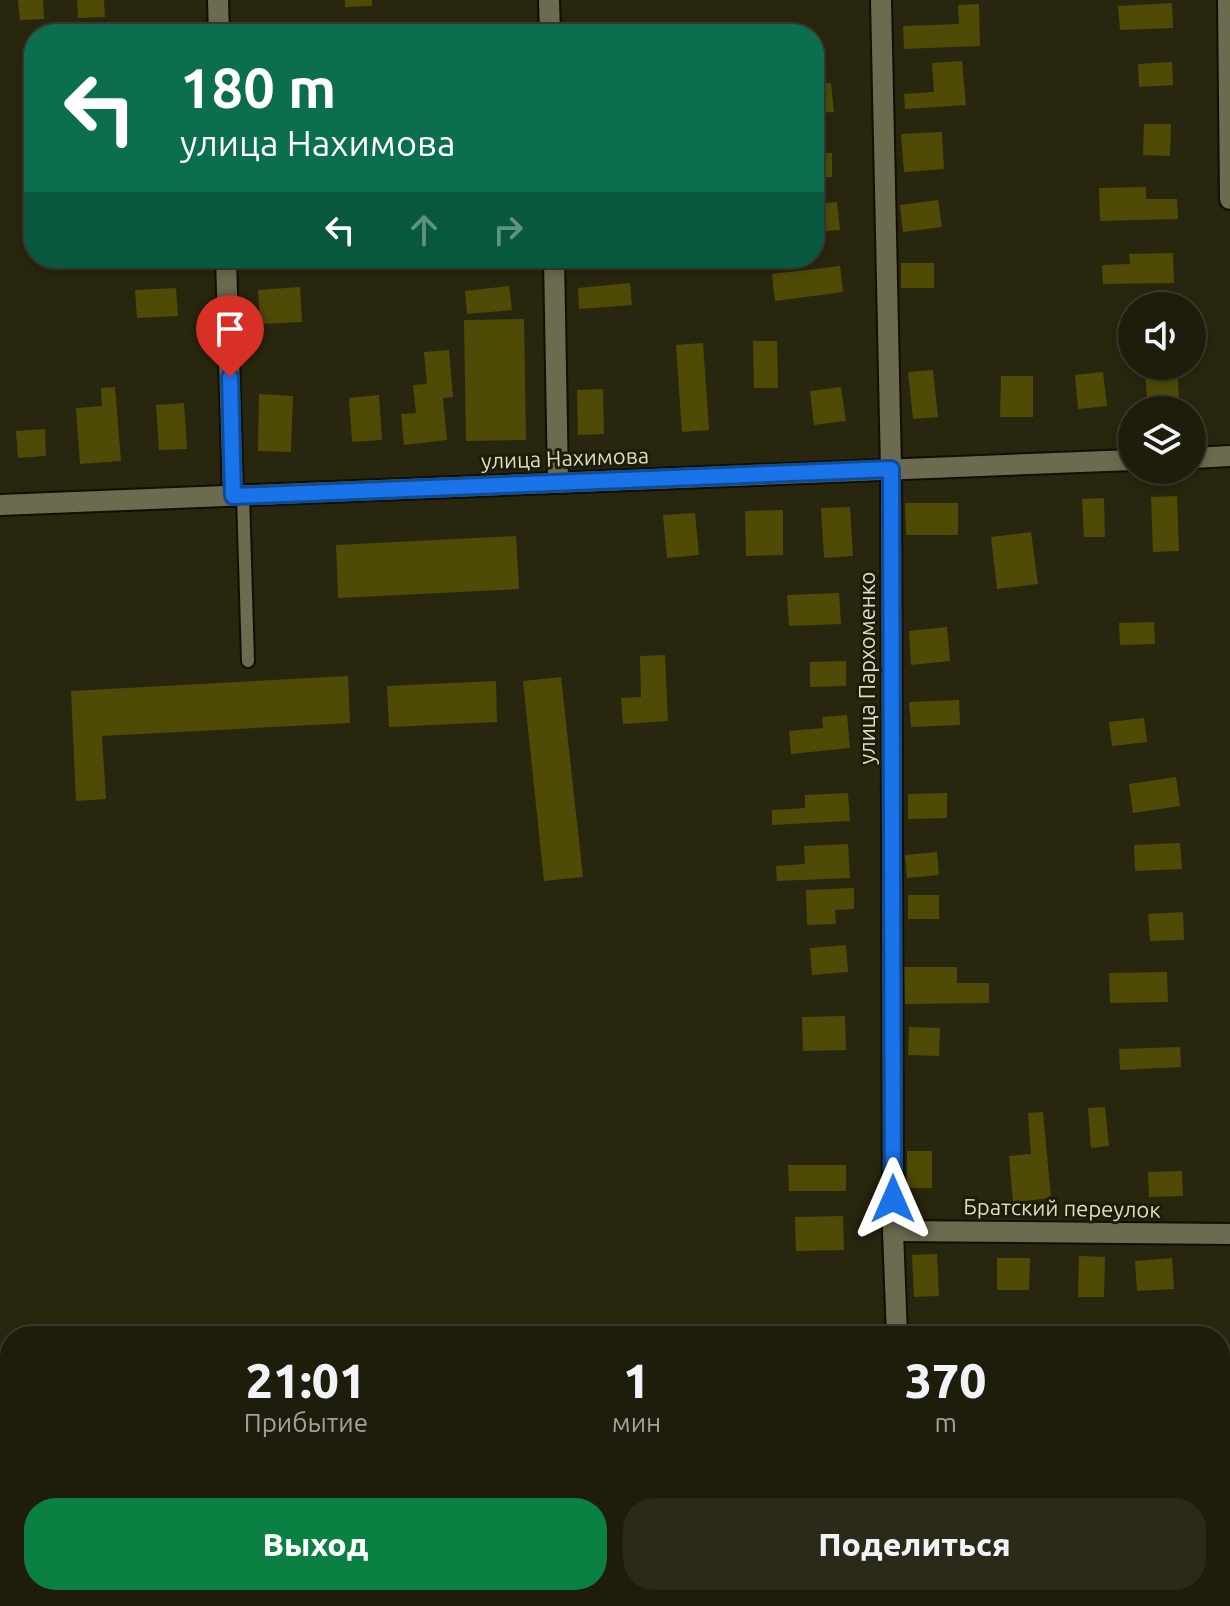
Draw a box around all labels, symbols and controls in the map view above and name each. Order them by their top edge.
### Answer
icon: left [48,56,152,160]
text: 180 m [180,56,336,119]
text: улица Нахимова [180,122,455,163]
icon: left [318,208,362,252]
icon: ahead [402,208,446,252]
icon: right [486,208,530,252]
map controls [1118,292,1206,484]
button: sound [1118,292,1206,380]
pin [196,295,264,377]
icon: arrive [208,307,252,351]
button: layers [1118,396,1206,484]
street label: улица Нахимова [480,442,650,473]
street label: улица Пархоменко [854,572,879,764]
position arrow [851,1157,935,1241]
street label: Братский переулок [963,1193,1161,1222]
text: 21:01 [246,1353,366,1407]
text: 1 [623,1353,650,1407]
text: 370 [905,1353,986,1407]
text: Прибытие [244,1408,368,1437]
text: мин [612,1408,661,1437]
text: m [934,1408,957,1437]
button: Выход [24,1498,607,1590]
button: Поделиться [623,1498,1206,1590]

